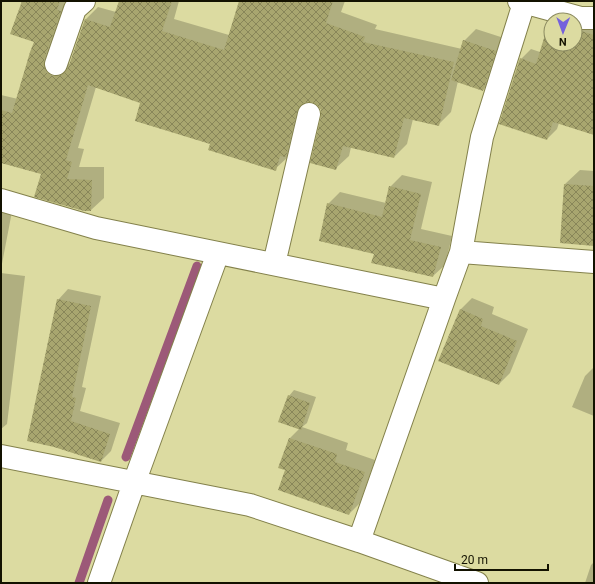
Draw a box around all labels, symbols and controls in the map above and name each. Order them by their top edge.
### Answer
north arrow [543,12,583,52]
text: N [559,35,567,48]
scale bar [455,546,548,572]
text: 20 m [461,553,488,567]

